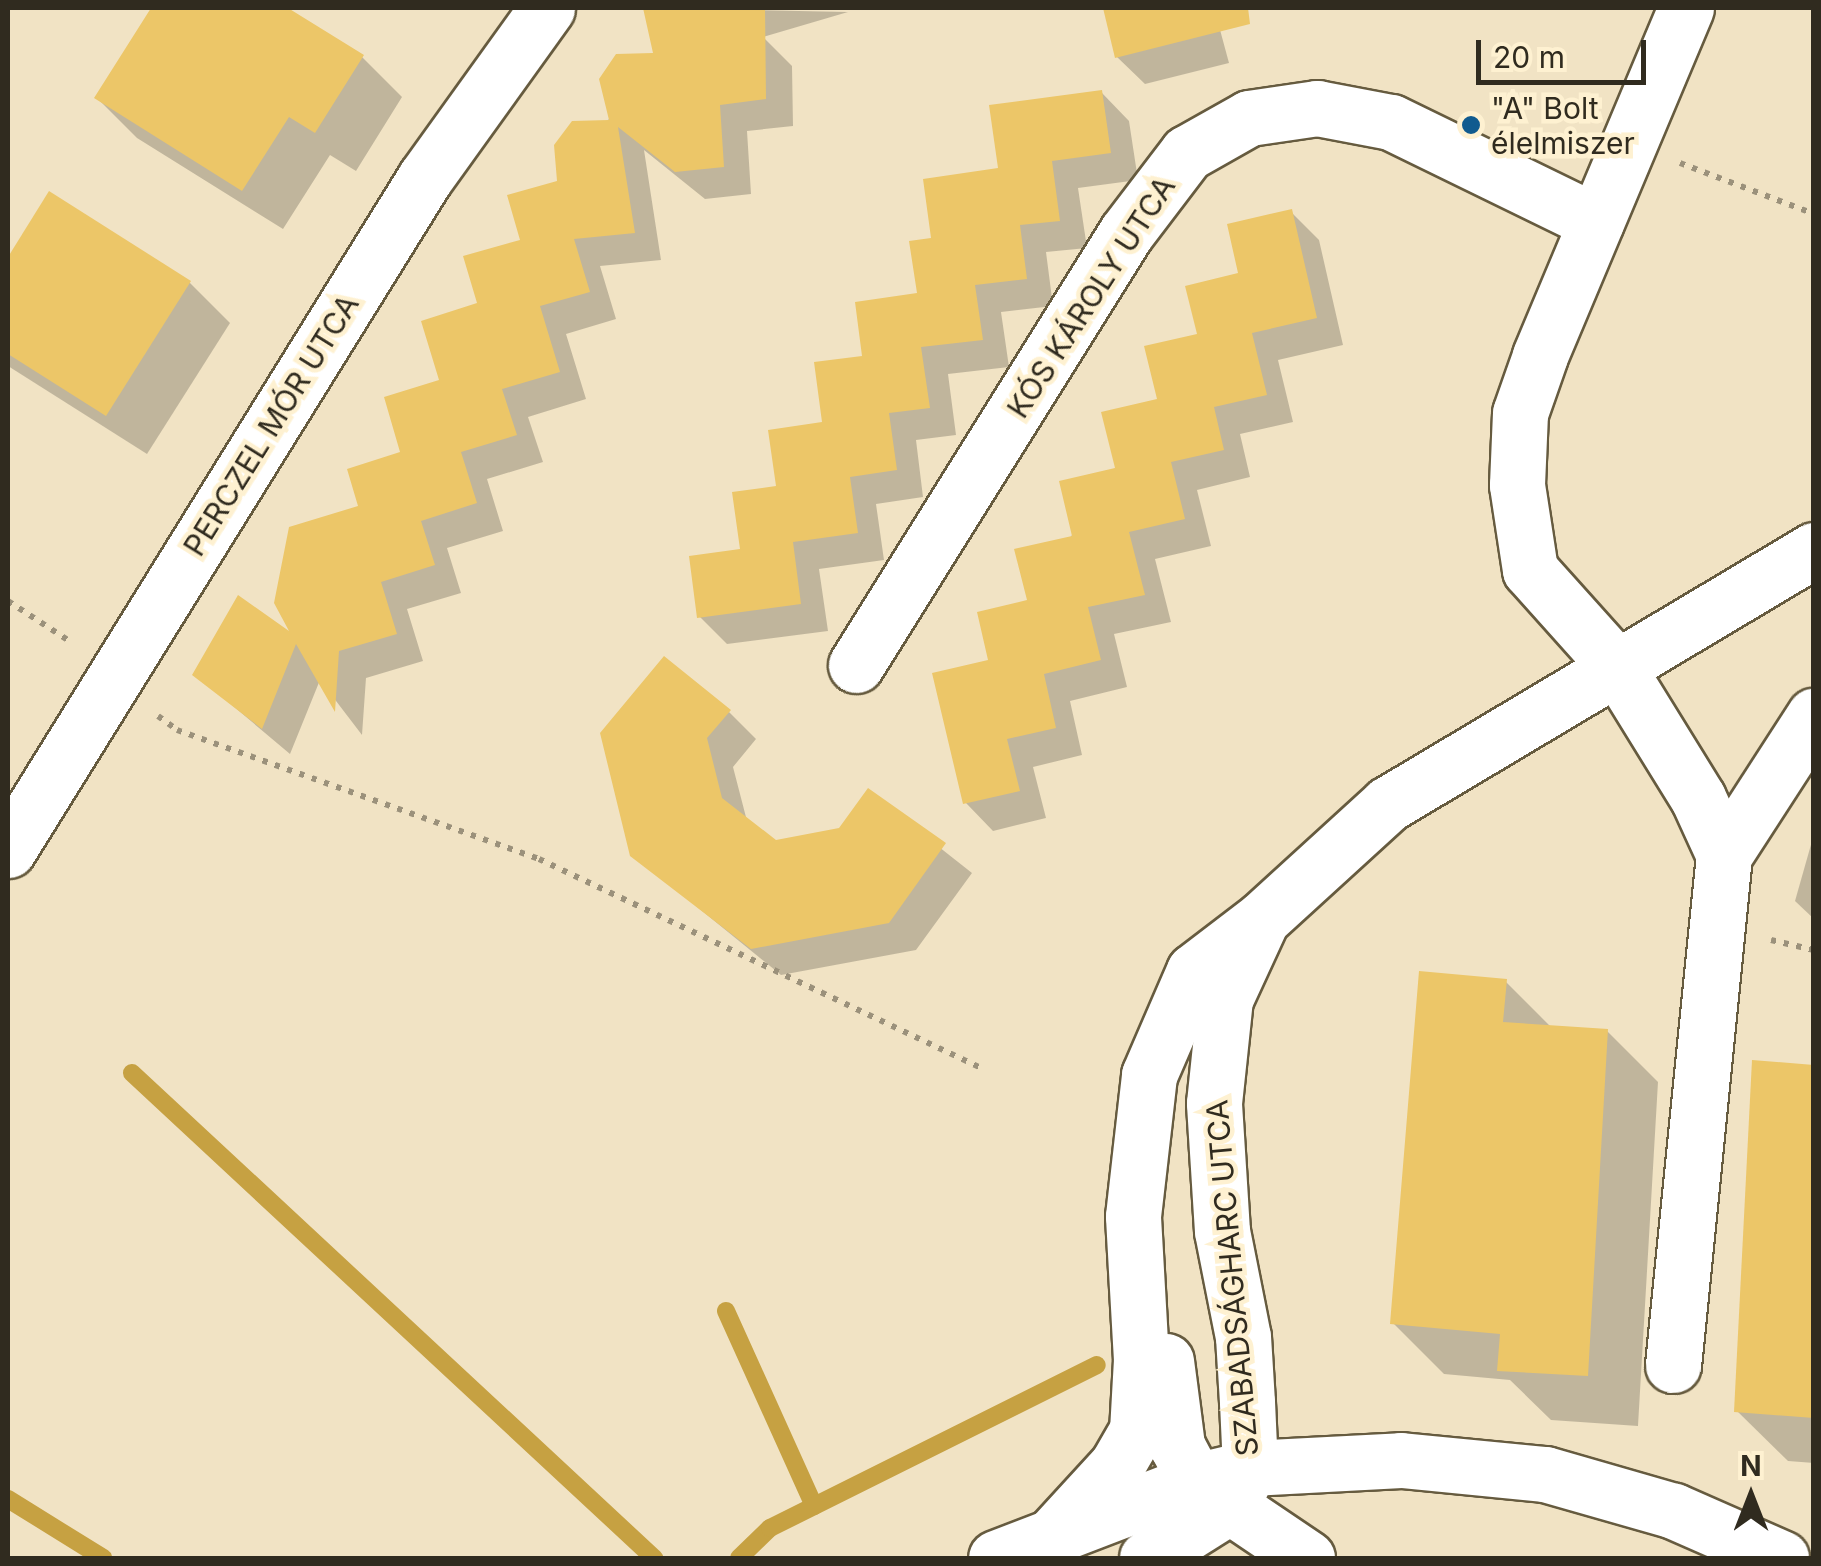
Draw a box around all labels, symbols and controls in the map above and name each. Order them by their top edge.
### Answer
scale bar [1481,20,1651,82]
text: 20 m [1493,39,1565,75]
place label: "A" Bolt élelmiszer [1491,90,1635,160]
marker: "A" Bolt élelmiszer [1460,114,1482,136]
street label: KÓS KÁROLY UTCA [1000,170,1182,424]
street label: PERCZEL MÓR UTCA [176,288,366,562]
street label: SZABADSÁGHARC UTCA [1198,1098,1266,1458]
north arrow [1701,1446,1801,1546]
text: N [1740,1449,1762,1483]

